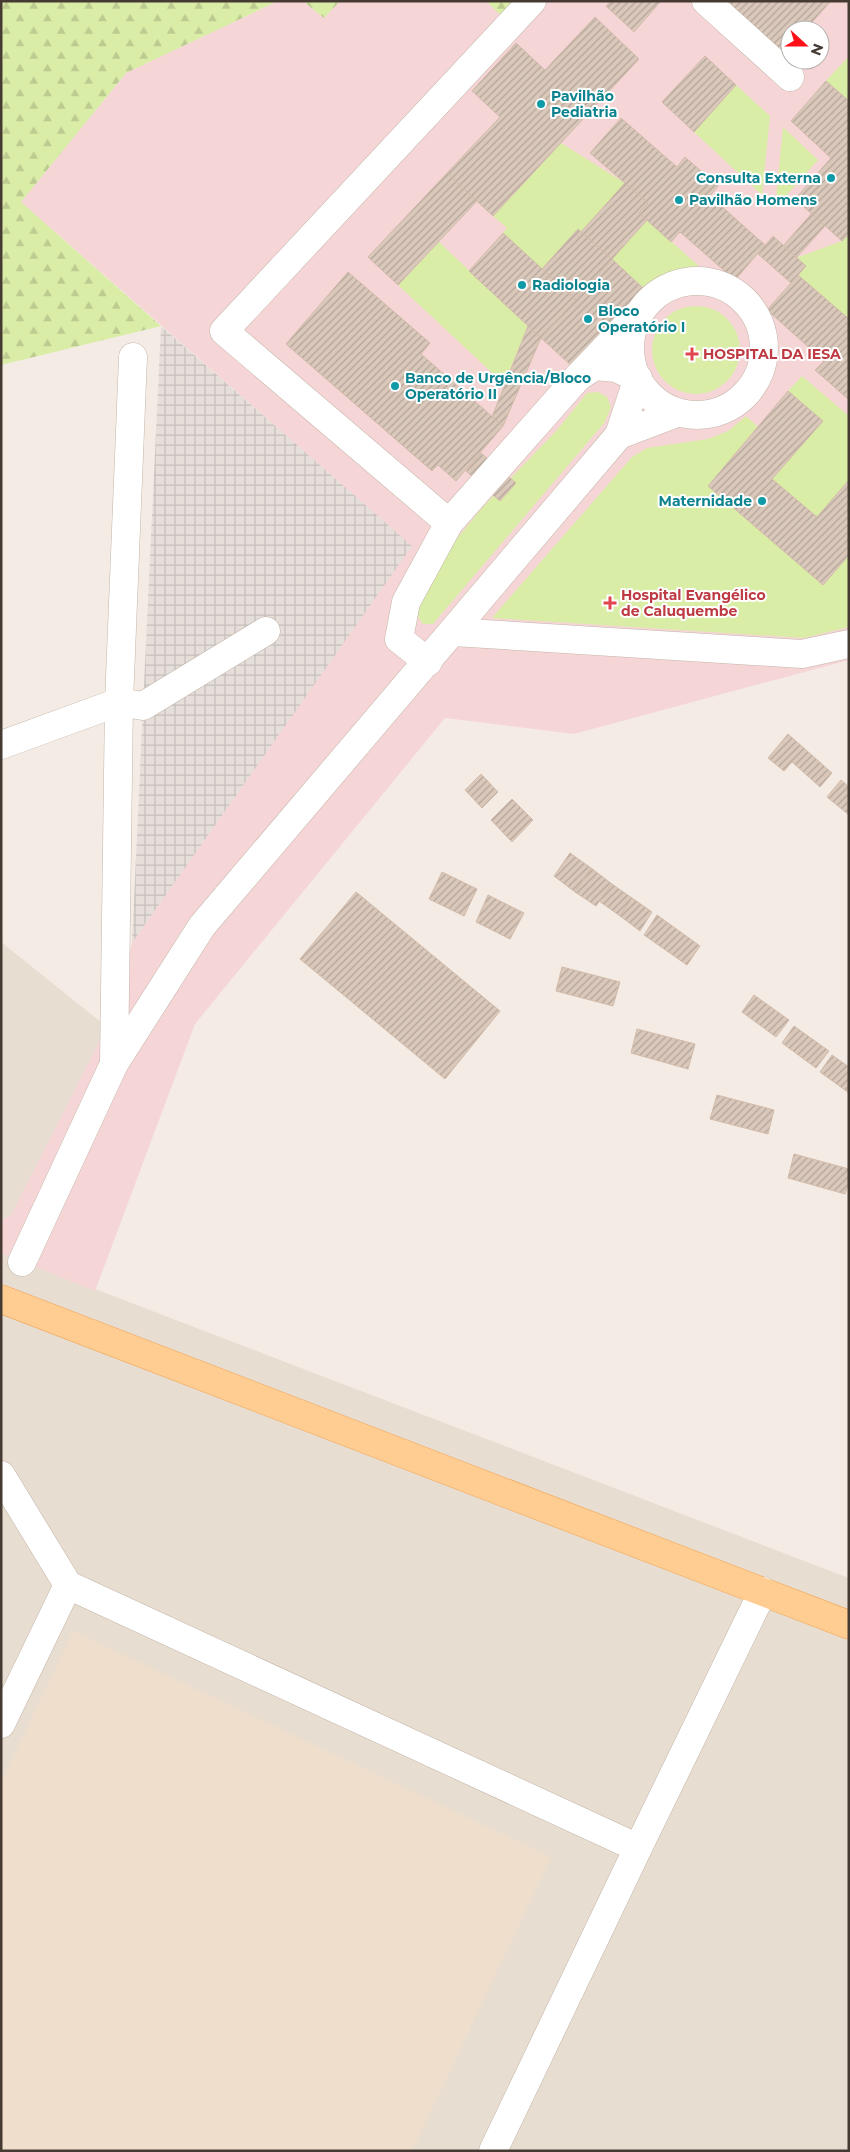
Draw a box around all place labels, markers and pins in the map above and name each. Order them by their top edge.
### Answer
place label: Pavilhão Pediatria [551,87,617,121]
marker: Pavilhão Pediatria [535,98,547,110]
place label: Consulta Externa [696,169,821,187]
marker: Consulta Externa [825,172,837,184]
place label: Pavilhão Homens [689,191,818,209]
marker: Pavilhão Homens [673,194,685,206]
place label: Radiologia [532,276,610,294]
marker: Radiologia [516,279,528,291]
place label: Bloco Operatório I [598,302,685,336]
marker: Bloco Operatório I [582,313,594,325]
place label: HOSPITAL DA IESA [703,345,841,363]
marker: HOSPITAL DA IESA [685,347,699,361]
place label: Banco de Urgência/Bloco Operatório II [405,369,591,403]
marker: Banco de Urgência/Bloco Operatório II [389,380,401,392]
place label: Maternidade [659,492,752,510]
marker: Maternidade [756,495,768,507]
place label: Hospital Evangélico de Caluquembe [621,586,766,620]
marker: Hospital Evangélico de Caluquembe [603,596,617,610]

